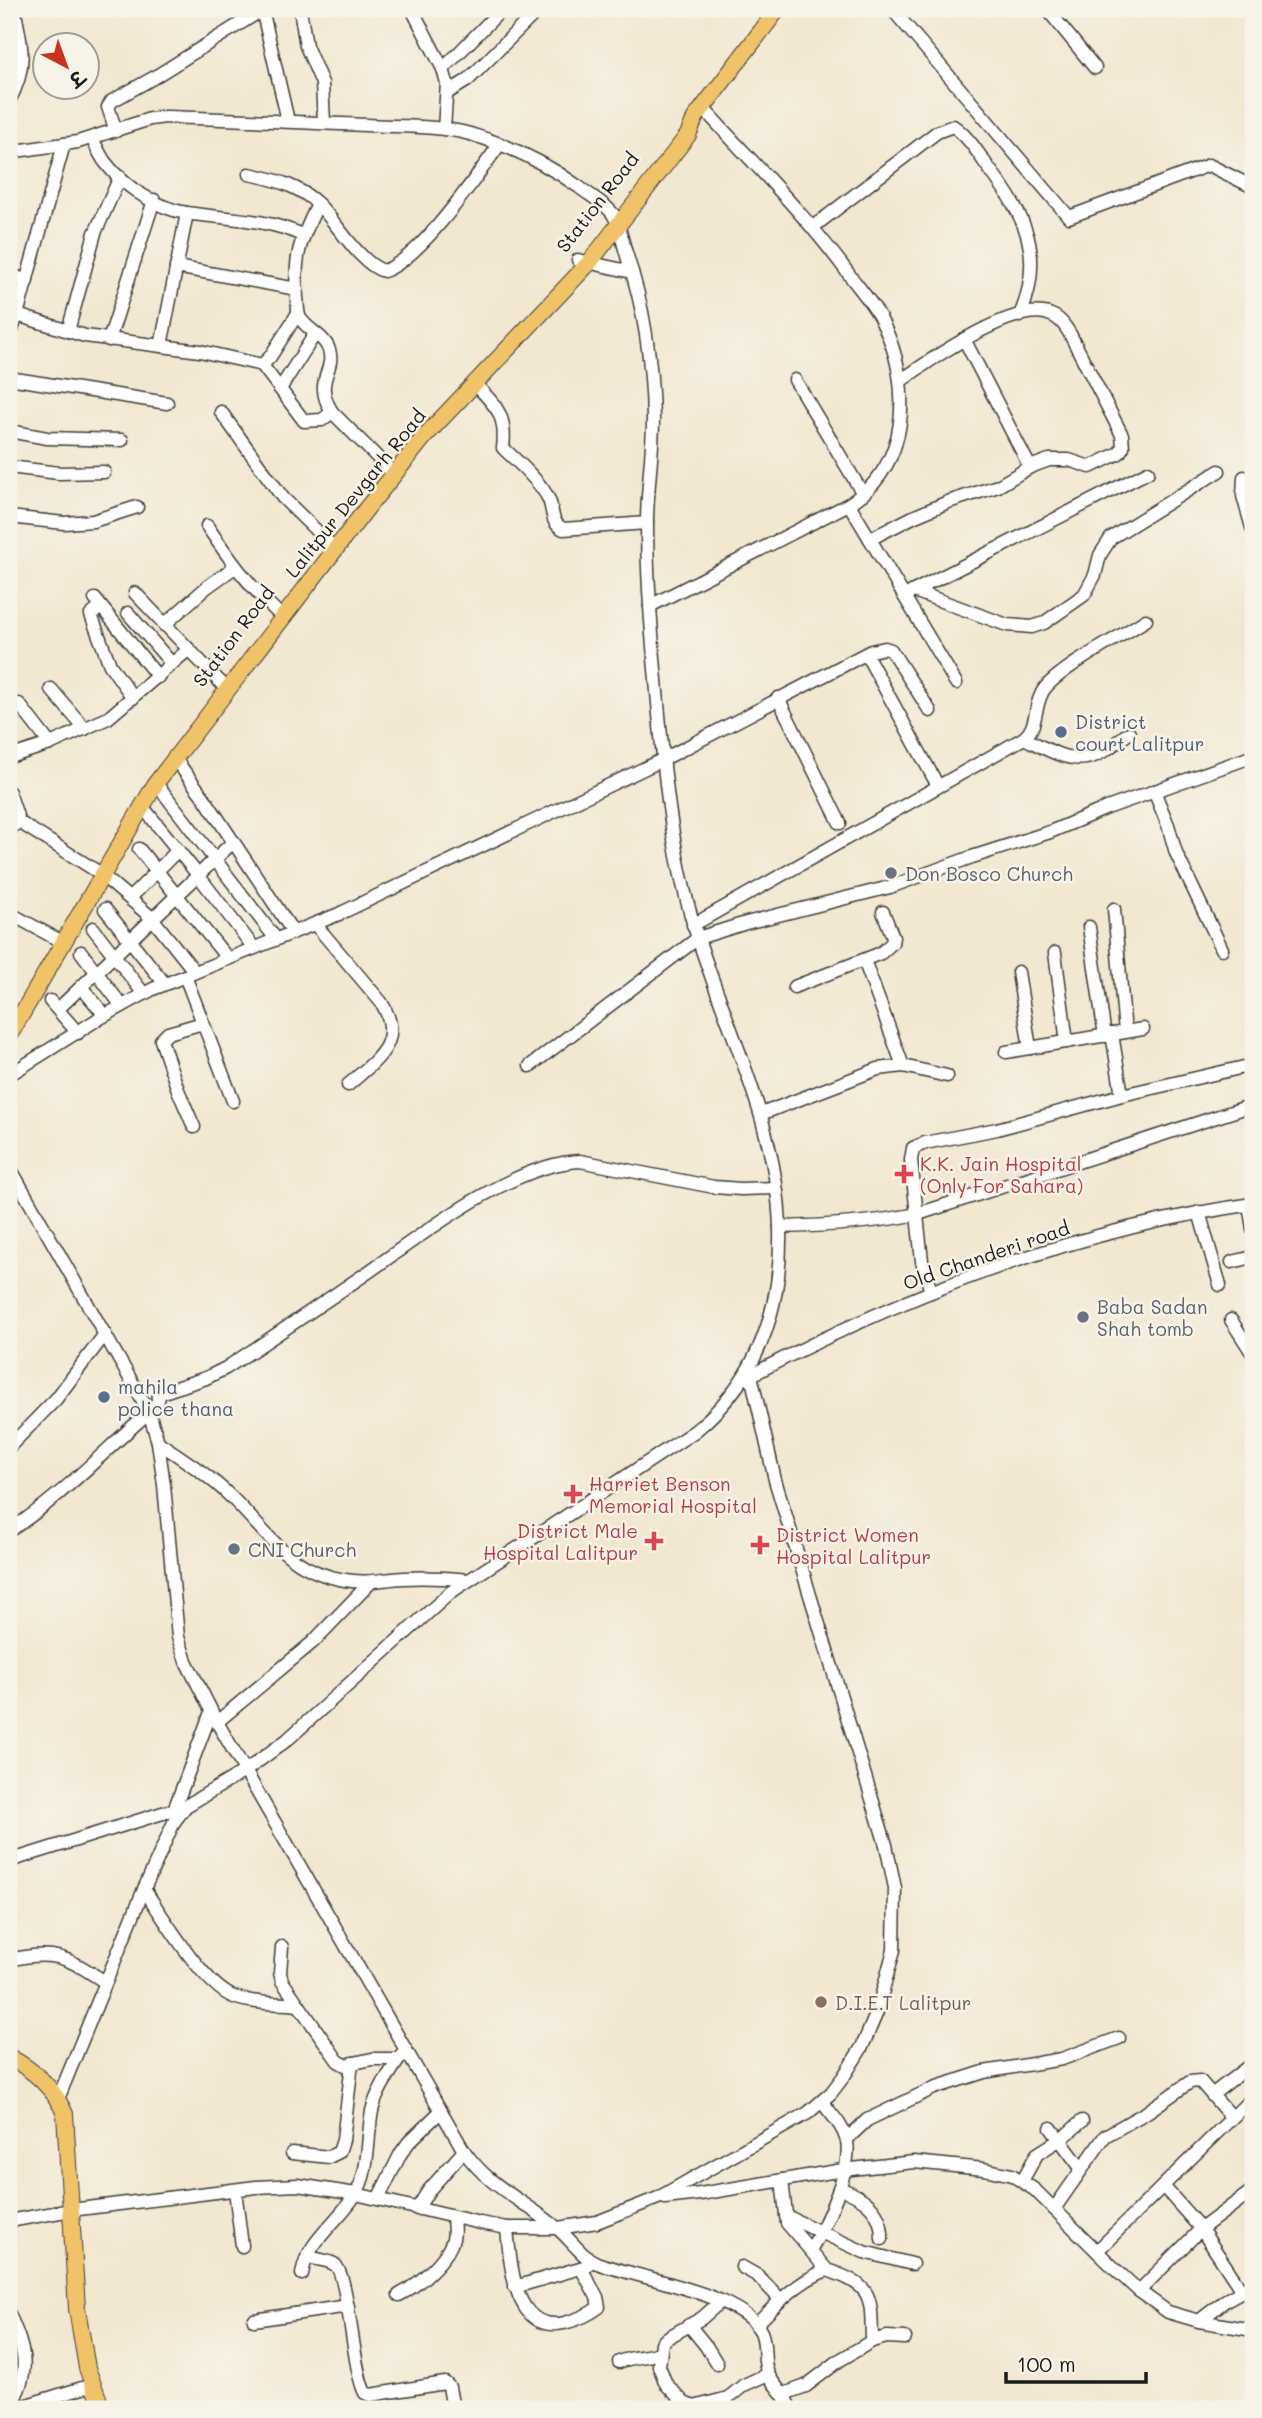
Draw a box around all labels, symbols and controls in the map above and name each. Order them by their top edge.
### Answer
north arrow [32,32,102,102]
text: उ [63,64,92,94]
street label: Station Road [550,147,644,257]
street label: Lalitpur Devgarh Road [279,404,431,582]
street label: Station Road [187,580,279,692]
place label: District court Lalitpur [1075,709,1204,756]
marker: District court Lalitpur [1053,724,1069,740]
place label: Don Bosco Church [905,861,1073,886]
marker: Don Bosco Church [883,865,899,881]
place label: K.K. Jain Hospital (Only For Sahara) [920,1151,1083,1198]
marker: K.K. Jain Hospital (Only For Sahara) [894,1164,914,1184]
street label: Old Chanderi road [899,1215,1073,1295]
place label: Baba Sadan Shah tomb [1097,1294,1208,1341]
marker: Baba Sadan Shah tomb [1075,1309,1091,1325]
place label: mahila police thana [118,1374,234,1421]
marker: mahila police thana [96,1389,112,1405]
place label: Harriet Benson Memorial Hospital [589,1471,757,1518]
marker: Harriet Benson Memorial Hospital [563,1484,583,1504]
place label: District Male Hospital Lalitpur [483,1518,638,1565]
place label: District Women Hospital Lalitpur [776,1522,931,1569]
marker: District Male Hospital Lalitpur [644,1531,664,1551]
marker: District Women Hospital Lalitpur [750,1535,770,1555]
place label: CNI Church [248,1537,356,1562]
marker: CNI Church [226,1541,242,1557]
place label: D.I.E.T Lalitpur [835,1990,971,2015]
marker: D.I.E.T Lalitpur [813,1994,829,2010]
scale bar [1006,2341,1146,2385]
text: 100 m [1017,2350,1076,2377]

